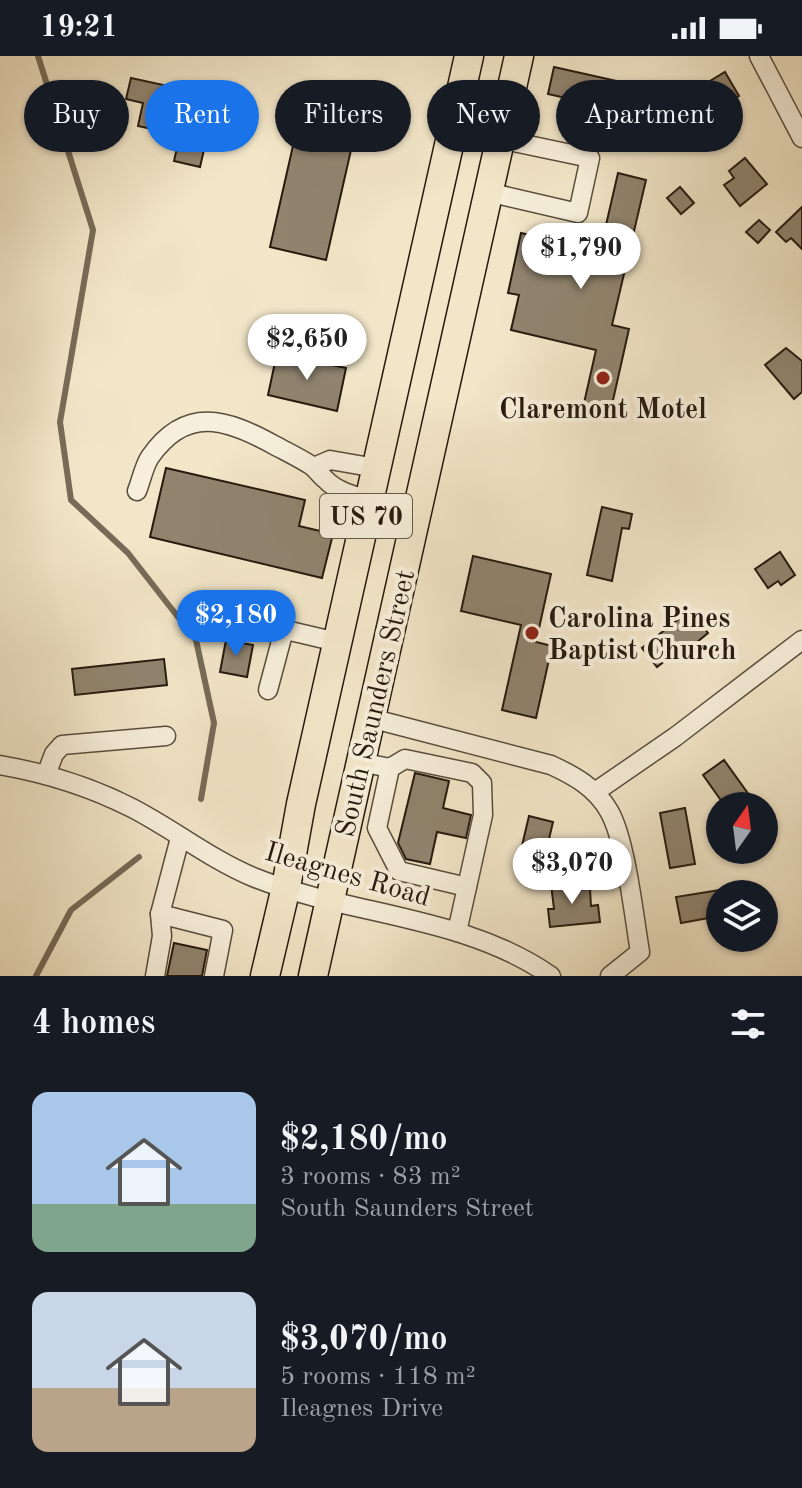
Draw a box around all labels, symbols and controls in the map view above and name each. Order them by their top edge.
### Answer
text: 19:21 [40,13,118,43]
chip: Buy [24,80,129,152]
chip: Rent [145,80,259,152]
chip: Filters [275,80,411,152]
chip: New [427,80,540,152]
chip: Apartment [556,80,743,152]
pin: $1,790 [516,223,646,291]
text: $1,790 [540,236,622,262]
pin: $2,650 [242,314,372,382]
text: $2,650 [266,327,348,353]
marker: Claremont Motel [594,369,612,387]
place label: Claremont Motel [499,397,707,425]
road number: US 70 [320,494,412,538]
street label: South Saunders Street [333,567,421,840]
pin: $2,180 [171,590,301,658]
text: $2,180 [195,603,277,629]
place label: Carolina Pines Baptist Church [548,606,736,666]
marker: Carolina Pines Baptist Church [523,624,541,642]
north arrow [706,792,778,864]
map controls [706,792,778,952]
pin: $3,070 [507,838,637,906]
street label: Ileagnes Road [261,839,433,913]
text: $3,070 [531,851,613,877]
button: layers [706,880,778,952]
icon: filters [726,1002,770,1046]
text: 4 homes [32,1007,155,1041]
text: $2,180/mo [280,1123,448,1157]
icon: home [96,1124,192,1220]
text: 3 rooms · 83 m² [280,1164,461,1190]
text: South Saunders Street [280,1196,534,1222]
text: $3,070/mo [280,1323,448,1357]
icon: home [96,1324,192,1420]
text: 5 rooms · 118 m² [280,1364,476,1390]
text: Ileagnes Drive [280,1396,443,1422]

